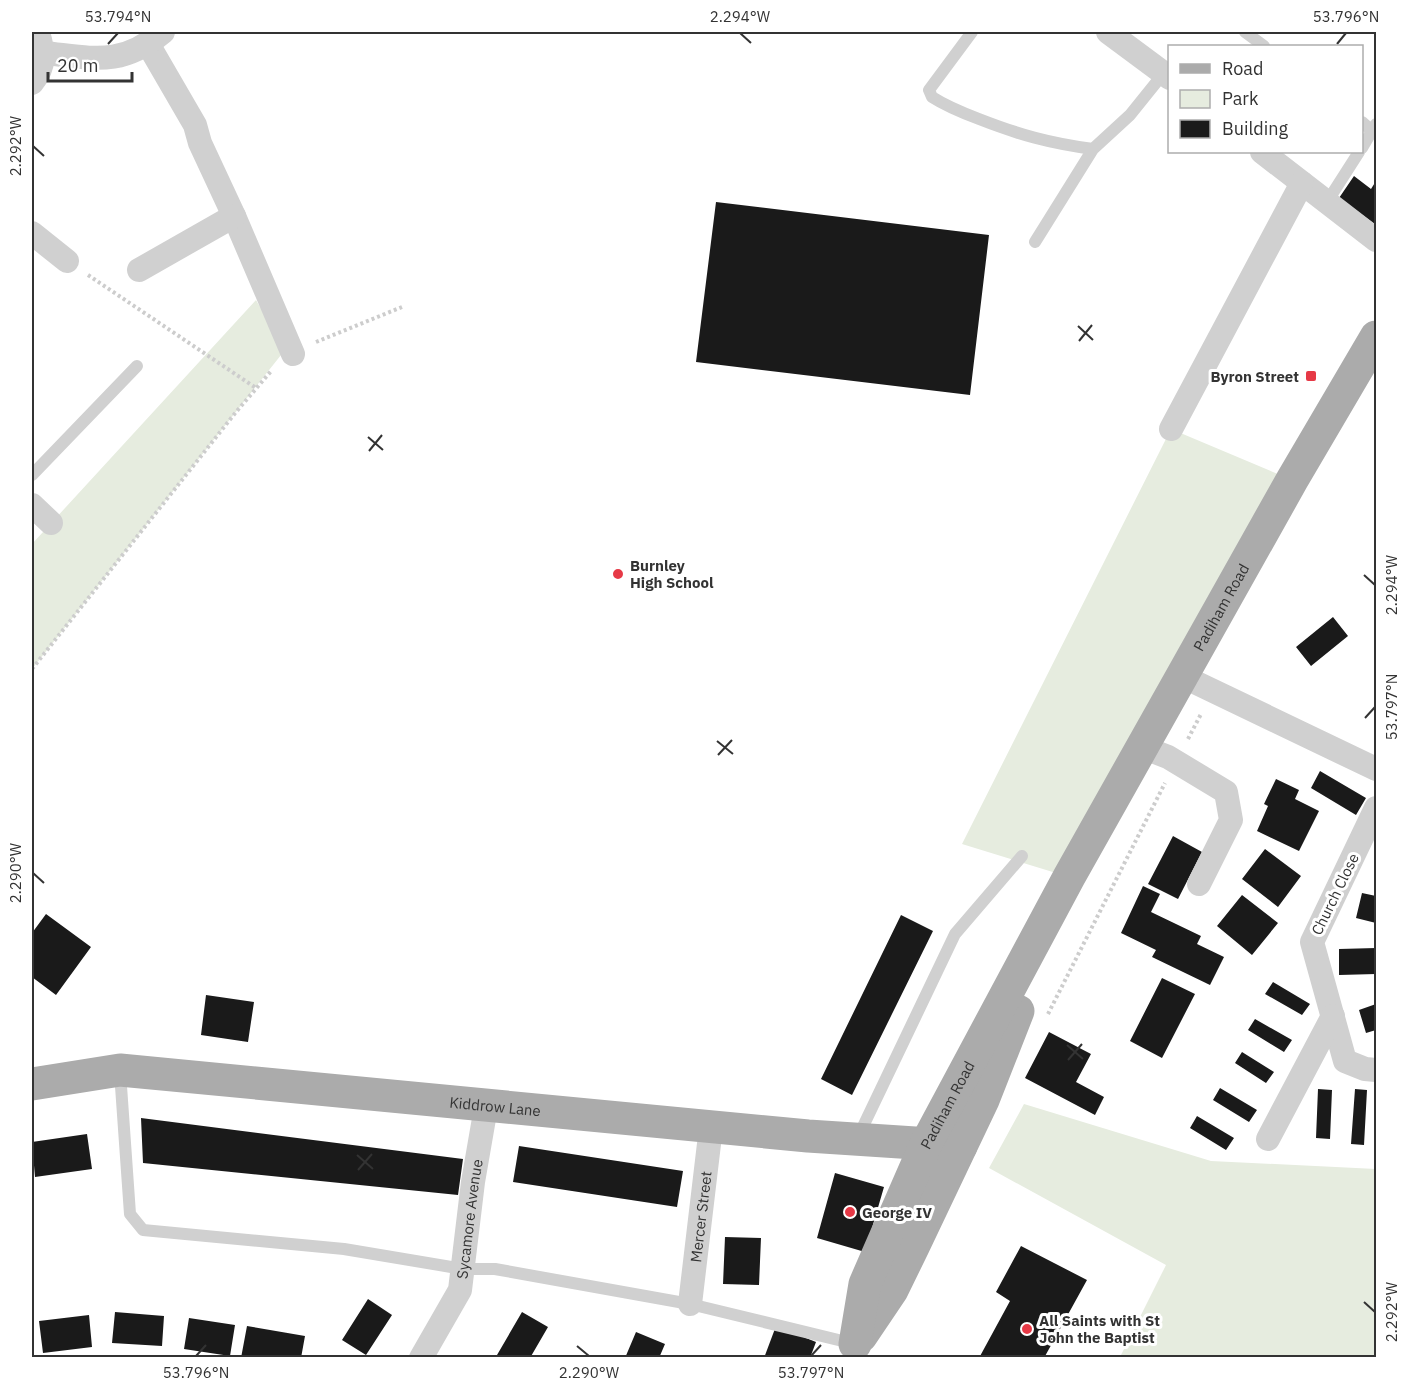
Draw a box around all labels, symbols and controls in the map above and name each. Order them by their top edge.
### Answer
text: 53.794°N [85,7,151,26]
text: 2.294°W [710,7,771,26]
text: 53.796°N [1313,7,1379,26]
scale bar [48,45,132,83]
legend [1168,45,1363,153]
text: 20 m [57,54,99,77]
text: Road [1222,57,1263,80]
text: Park [1222,87,1259,110]
text: 2.292°W [6,115,25,176]
text: Building [1222,117,1289,140]
place label: Byron Street [1211,367,1299,386]
marker: Byron Street [1304,369,1318,383]
text: 2.294°W [1382,554,1401,615]
place label: Burnley High School [630,556,714,592]
street label: Padiham Road [1189,560,1253,654]
marker: Burnley High School [611,567,625,581]
text: 53.797°N [1382,674,1401,740]
text: 2.290°W [6,842,25,903]
street label: Church Close [1307,850,1363,938]
street label: Padiham Road [916,1057,978,1152]
street label: Kiddrow Lane [449,1092,542,1120]
street label: Sycamore Avenue [452,1158,486,1280]
street label: Mercer Street [686,1170,715,1263]
place label: George IV [862,1203,932,1222]
marker: George IV [843,1205,857,1219]
text: 2.292°W [1382,1281,1401,1342]
place label: All Saints with St John the Baptist [1039,1311,1160,1347]
marker: All Saints with St John the Baptist [1020,1322,1034,1336]
text: 53.796°N [163,1363,229,1382]
text: 2.290°W [559,1363,620,1382]
text: 53.797°N [778,1363,844,1382]

